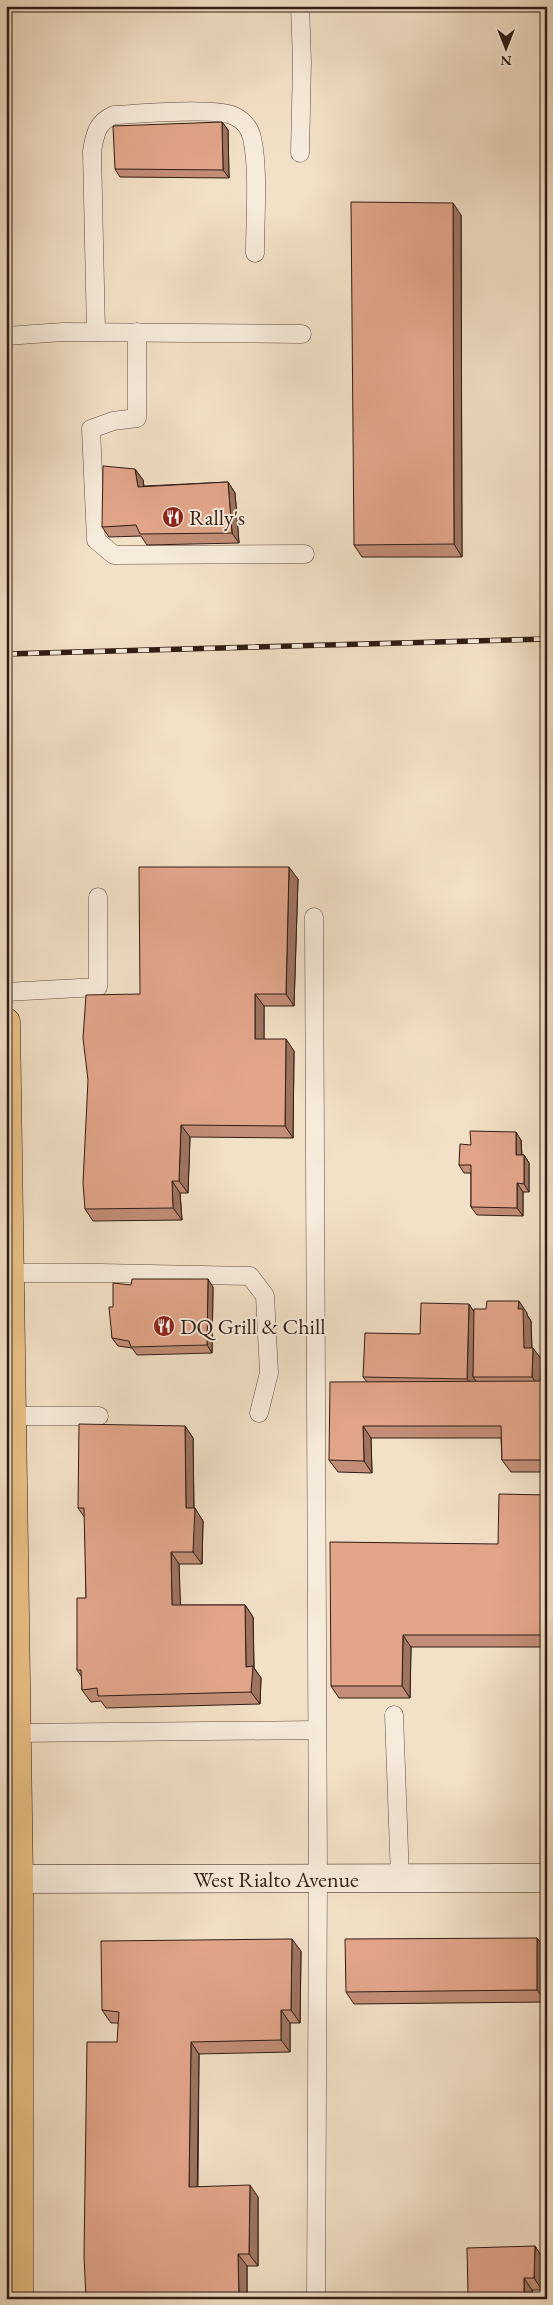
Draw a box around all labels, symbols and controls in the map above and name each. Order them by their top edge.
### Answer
north arrow [480,22,530,72]
text: N [500,52,512,70]
place label: Rally's [189,503,245,532]
restaurant icon: Rally's [161,505,185,529]
place label: DQ Grill & Chill [180,1312,325,1341]
restaurant icon: DQ Grill & Chill [152,1314,176,1338]
street label: West Rialto Avenue [193,1865,359,1894]

